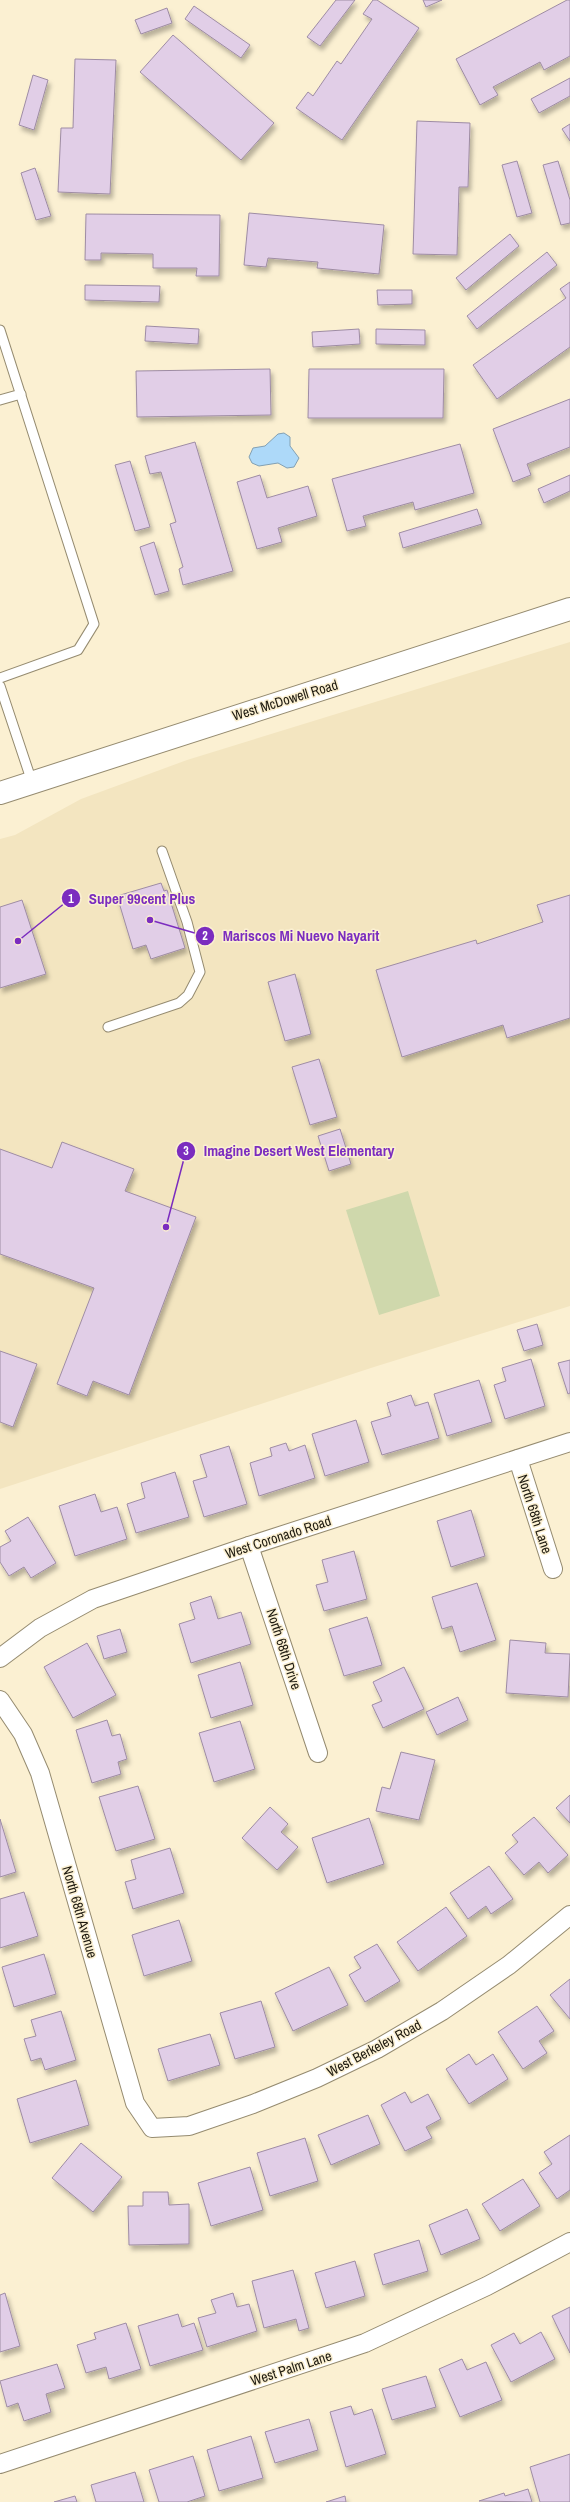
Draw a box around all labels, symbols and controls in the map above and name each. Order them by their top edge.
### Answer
street label: West McDowell Road [230,675,340,725]
callout: Super 99cent Plus [61,885,204,912]
text: Super 99cent Plus [89,888,195,909]
text: 1 [68,891,74,907]
callout: Mariscos Mi Nuevo Nayarit [195,923,388,950]
text: Mariscos Mi Nuevo Nayarit [223,925,379,946]
text: 2 [202,928,208,944]
callout: Imagine Desert West Elementary [176,1137,402,1164]
text: Imagine Desert West Elementary [204,1140,394,1161]
text: 3 [183,1143,189,1159]
street label: North 68th Lane [514,1472,556,1556]
street label: West Coronado Road [223,1511,333,1563]
street label: North 68th Drive [262,1606,306,1692]
street label: North 68th Avenue [58,1864,102,1960]
street label: West Berkeley Road [324,2016,424,2080]
street label: West Palm Lane [248,2346,334,2390]

